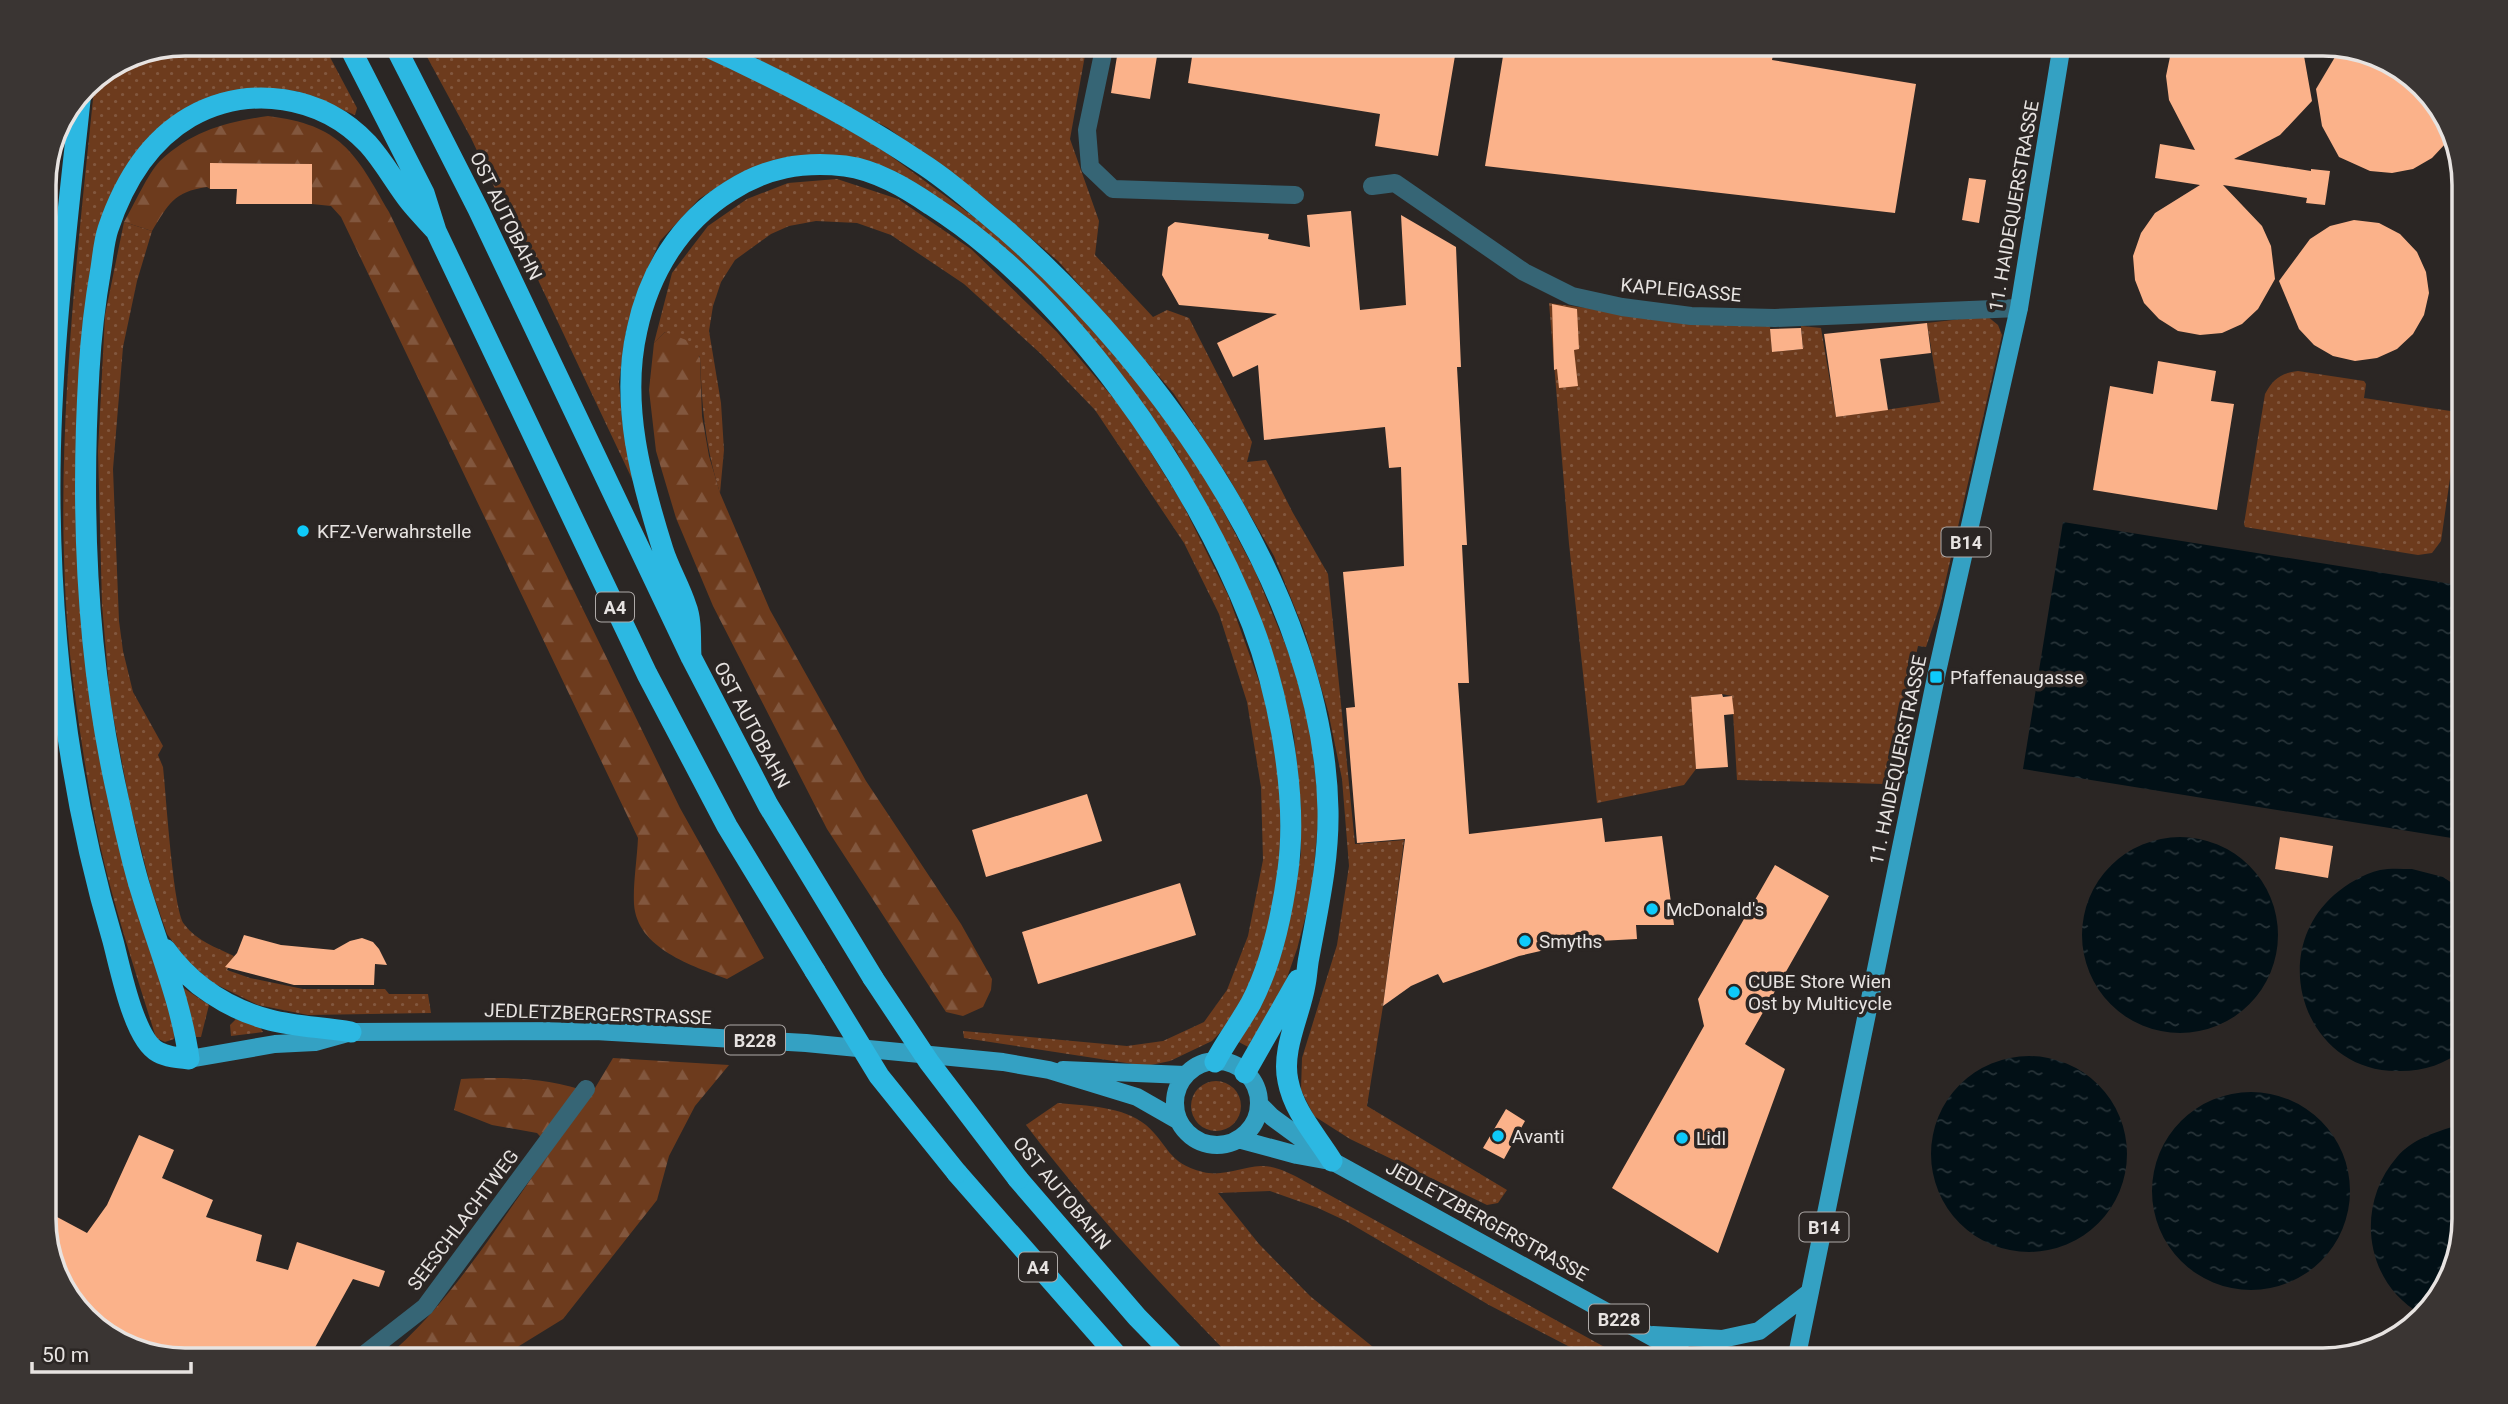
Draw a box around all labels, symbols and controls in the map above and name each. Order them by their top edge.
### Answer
street label: 11. HAIDEQUERSTRASSE [1984,99,2044,313]
street label: OST AUTOBAHN [465,148,547,284]
street label: KAPLEIGASSE [1620,273,1743,307]
place label: KFZ-Verwahrstelle [317,520,471,543]
marker: KFZ-Verwahrstelle [295,523,311,539]
road number: B14 [1941,528,1990,556]
road number: A4 [596,592,634,622]
street label: 11. HAIDEQUERSTRASSE [1865,653,1931,867]
street label: OST AUTOBAHN [709,658,795,792]
place label: Pfaffenaugasse [1950,666,2084,689]
marker: Pfaffenaugasse [1928,669,1944,685]
place label: McDonald's [1666,898,1764,921]
marker: McDonald's [1644,901,1660,917]
place label: Smyths [1539,930,1602,953]
marker: Smyths [1517,933,1533,949]
place label: CUBE Store Wien Ost by Multicycle [1748,970,1892,1015]
marker: CUBE Store Wien Ost by Multicycle [1726,984,1742,1000]
street label: JEDLETZBERGERSTRASSE [484,999,712,1029]
road number: B228 [725,1026,785,1055]
place label: Avanti [1512,1125,1565,1148]
place label: Lidl [1696,1127,1726,1150]
marker: Avanti [1490,1128,1506,1144]
marker: Lidl [1674,1130,1690,1146]
street label: OST AUTOBAHN [1008,1132,1116,1254]
street label: SEESCHLACHTWEG [403,1145,523,1295]
street label: JEDLETZBERGERSTRASSE [1382,1156,1592,1286]
road number: B14 [1800,1212,1848,1242]
road number: A4 [1019,1252,1057,1282]
road number: B228 [1589,1304,1649,1334]
scale bar [32,1330,191,1374]
text: 50 m [42,1343,89,1367]

